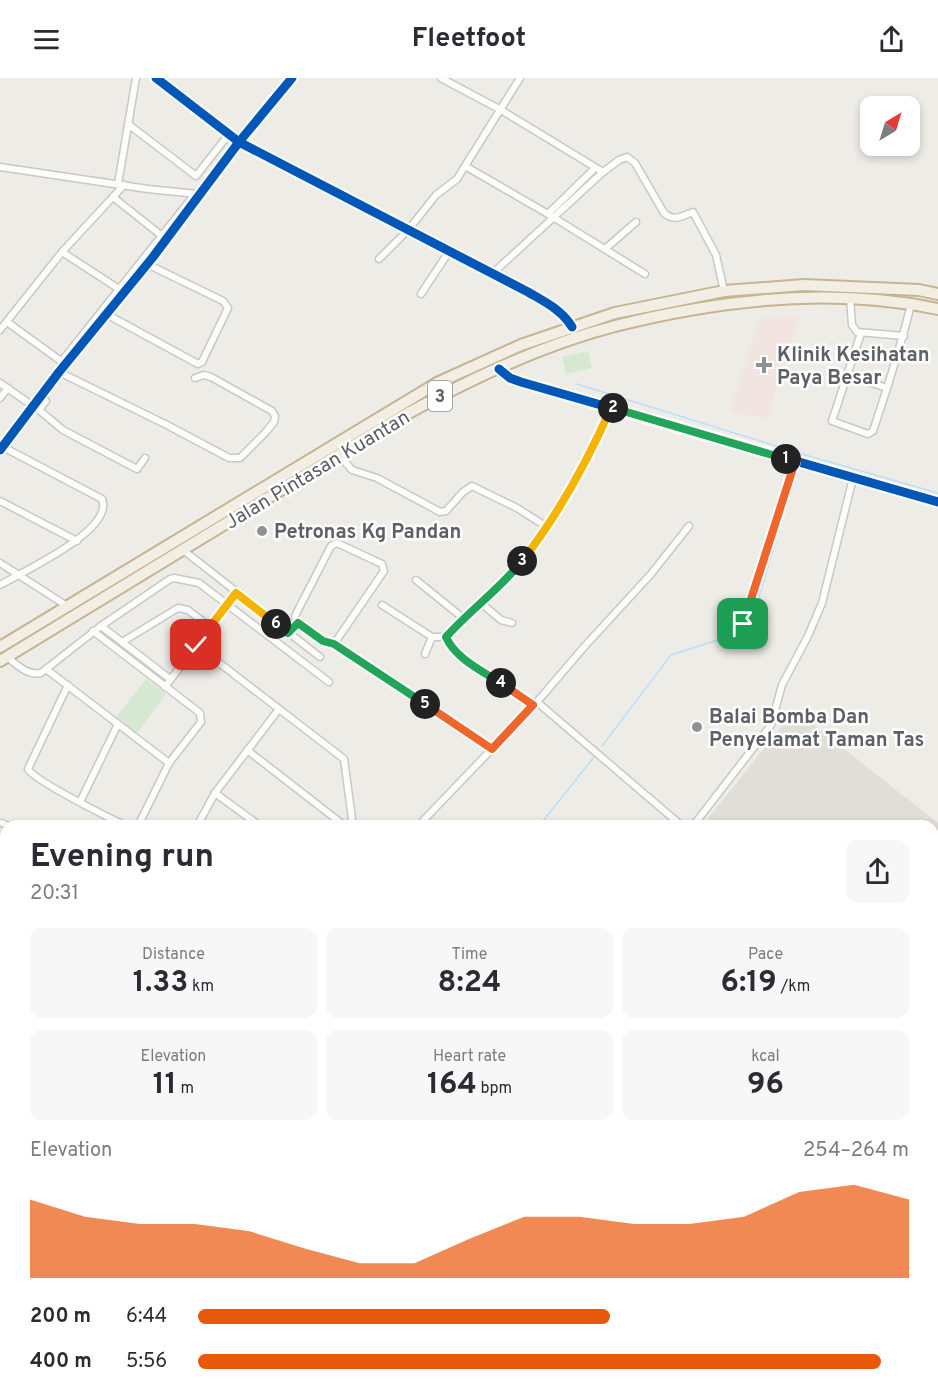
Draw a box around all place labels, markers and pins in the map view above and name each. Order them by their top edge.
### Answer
place label: Klinik Kesihatan Paya Besar [777,343,930,392]
marker: Klinik Kesihatan Paya Besar [755,356,773,374]
pin: 2 [598,393,628,423]
pin: 1 [771,444,801,474]
place label: Petronas Kg Pandan [274,520,461,546]
marker: Petronas Kg Pandan [255,524,269,538]
pin: 3 [507,546,537,576]
pin [717,598,768,649]
pin: 6 [261,609,291,639]
pin [170,619,221,670]
pin: 4 [486,668,516,698]
pin: 5 [410,689,440,719]
place label: Balai Bomba Dan Penyelamat Taman Tas [709,705,924,754]
marker: Balai Bomba Dan Penyelamat Taman Tas [690,720,704,734]

